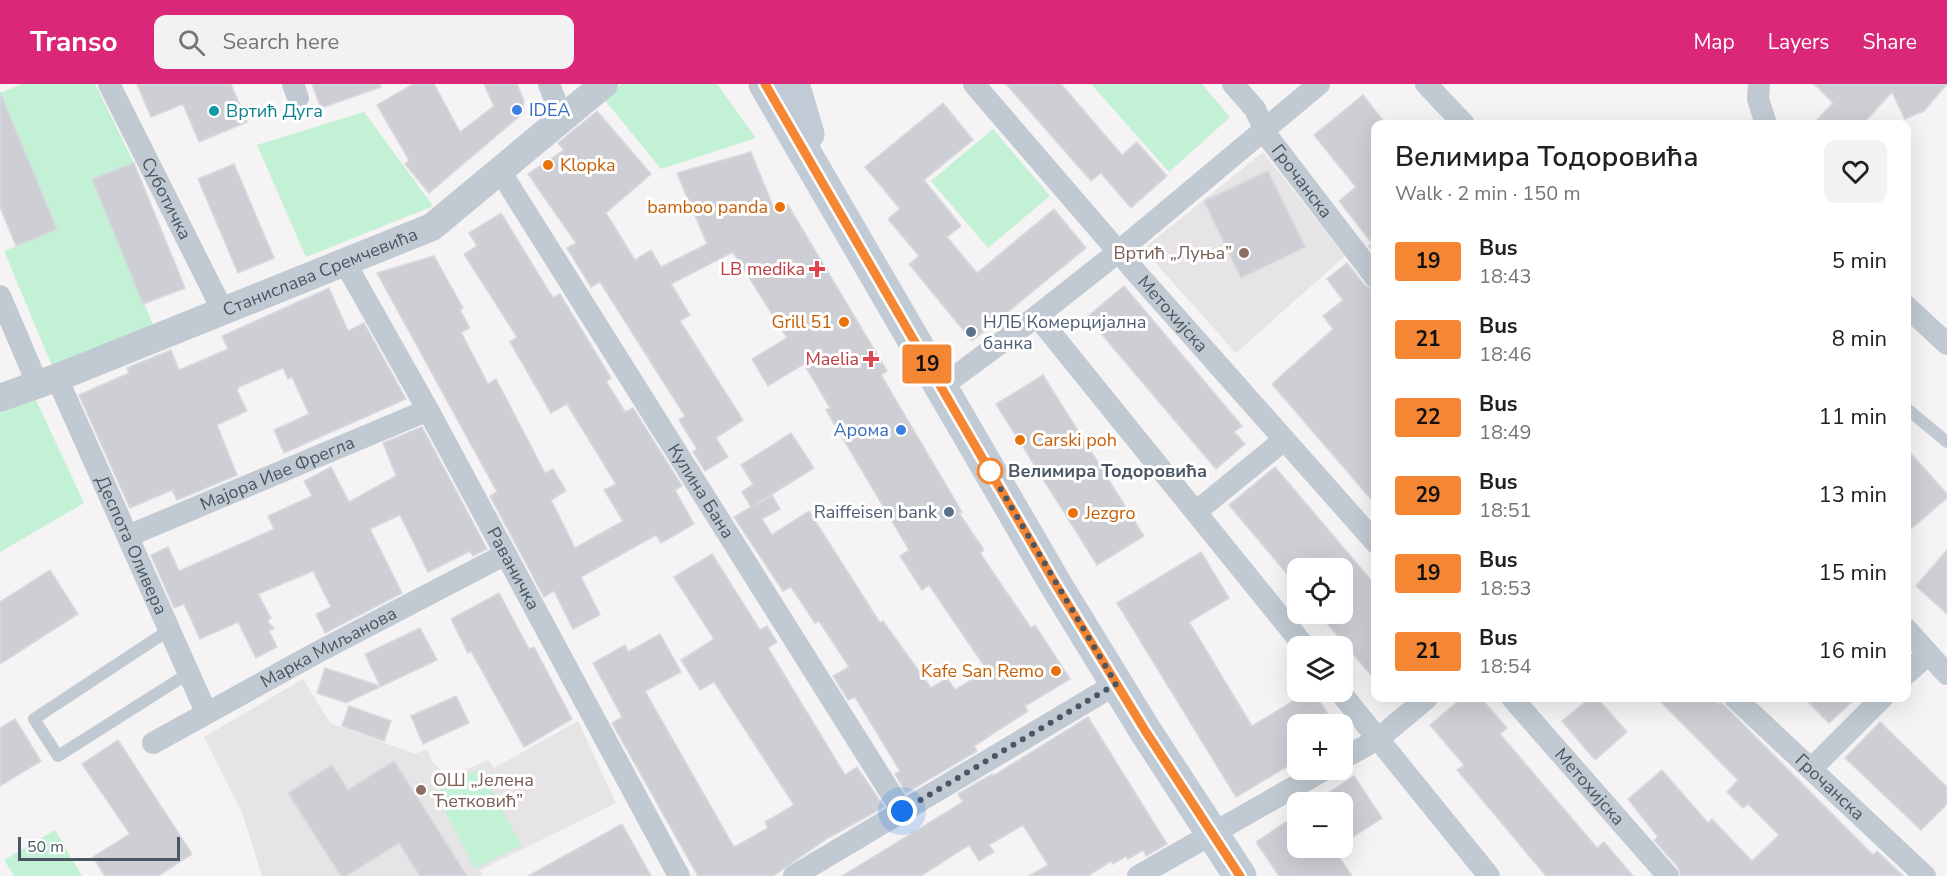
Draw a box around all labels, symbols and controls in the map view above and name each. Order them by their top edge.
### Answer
search box [154,15,574,69]
text: Transo [30,23,118,61]
icon: search [175,26,208,59]
text: Search here [223,27,339,57]
text: Map [1693,28,1735,56]
text: Layers [1768,28,1829,56]
text: Share [1862,28,1917,56]
place label: IDEA [529,98,570,122]
place label: Вртић Дуга [226,99,323,123]
marker: IDEA [510,103,524,117]
marker: Вртић Дуга [207,104,221,118]
text: Велимира Тодоровића [1395,138,1699,176]
street label: Грочанска [1266,139,1338,223]
button: heart [1824,140,1887,203]
street label: Суботичка [136,153,197,244]
place label: Klopka [560,153,615,177]
marker: Klopka [541,158,555,172]
text: Walk · 2 min · 150 m [1395,180,1581,207]
place label: bamboo panda [647,195,768,219]
marker: bamboo panda [773,200,787,214]
street label: Станислава Сремчевића [219,222,421,322]
text: Bus [1479,233,1518,263]
place label: Вртић „Луња” [1113,241,1232,265]
marker: Вртић „Луња” [1237,246,1251,260]
text: 5 min [1832,246,1887,276]
text: 19 [1415,247,1441,275]
place label: LB medika [720,257,805,281]
marker: LB medika [810,262,824,276]
text: 18:43 [1479,263,1532,290]
street label: Метохијска [1132,270,1214,358]
place label: Grill 51 [771,310,832,334]
place label: НЛБ Комерцијална банка [983,310,1146,355]
text: Bus [1479,311,1518,341]
marker: Grill 51 [837,315,851,329]
text: 8 min [1832,324,1887,354]
marker: НЛБ Комерцијална банка [964,325,978,339]
text: 21 [1415,325,1441,353]
text: 18:46 [1479,341,1532,368]
line badge: 19 [900,344,954,384]
place label: Maelia [805,347,859,371]
text: 19 [914,350,940,378]
marker: Maelia [864,352,878,366]
text: Bus [1479,389,1518,419]
text: 11 min [1819,402,1887,432]
text: 22 [1415,403,1441,431]
place label: Арома [833,418,889,442]
text: 18:49 [1479,419,1532,446]
marker: Арома [894,423,908,437]
place label: Carski poh [1032,428,1117,452]
street label: Мајора Иве Фрегла [196,430,358,516]
marker: Carski poh [1013,433,1027,447]
street label: Кулина Бана [662,439,740,543]
marker: Велимира Тодоровића [977,458,1003,484]
place label: Велимира Тодоровића [1008,459,1207,483]
text: Bus [1479,467,1518,497]
street label: Деспота Оливера [90,472,173,618]
text: 13 min [1819,480,1887,510]
text: 29 [1415,481,1441,509]
text: 18:51 [1479,497,1532,524]
place label: Raiffeisen bank [814,500,938,524]
place label: Jezgro [1084,501,1135,525]
marker: Raiffeisen bank [942,505,956,519]
marker: Jezgro [1066,506,1080,520]
street label: Раваничка [481,523,545,614]
text: Bus [1479,545,1518,575]
map controls [1287,558,1353,858]
button: locate [1287,558,1353,624]
text: 15 min [1819,558,1887,588]
text: 19 [1415,559,1441,587]
text: 18:53 [1479,575,1532,602]
street label: Марка Миљанова [256,601,401,693]
text: Bus [1479,623,1518,653]
button: layers [1287,636,1353,702]
text: 16 min [1819,636,1887,666]
text: 21 [1415,637,1441,665]
text: 18:54 [1479,653,1532,680]
place label: Kafe San Remo [921,659,1044,683]
marker: Kafe San Remo [1049,664,1063,678]
button: + [1287,714,1353,780]
street label: Метохијска [1549,743,1630,831]
street label: Грочанска [1790,748,1870,825]
place label: ОШ „Јелена Ћетковић” [433,768,534,813]
marker: ОШ „Јелена Ћетковић” [414,783,428,797]
button: − [1287,792,1353,858]
your location [887,796,917,826]
scale bar [18,834,180,862]
text: 50 m [27,836,64,858]

